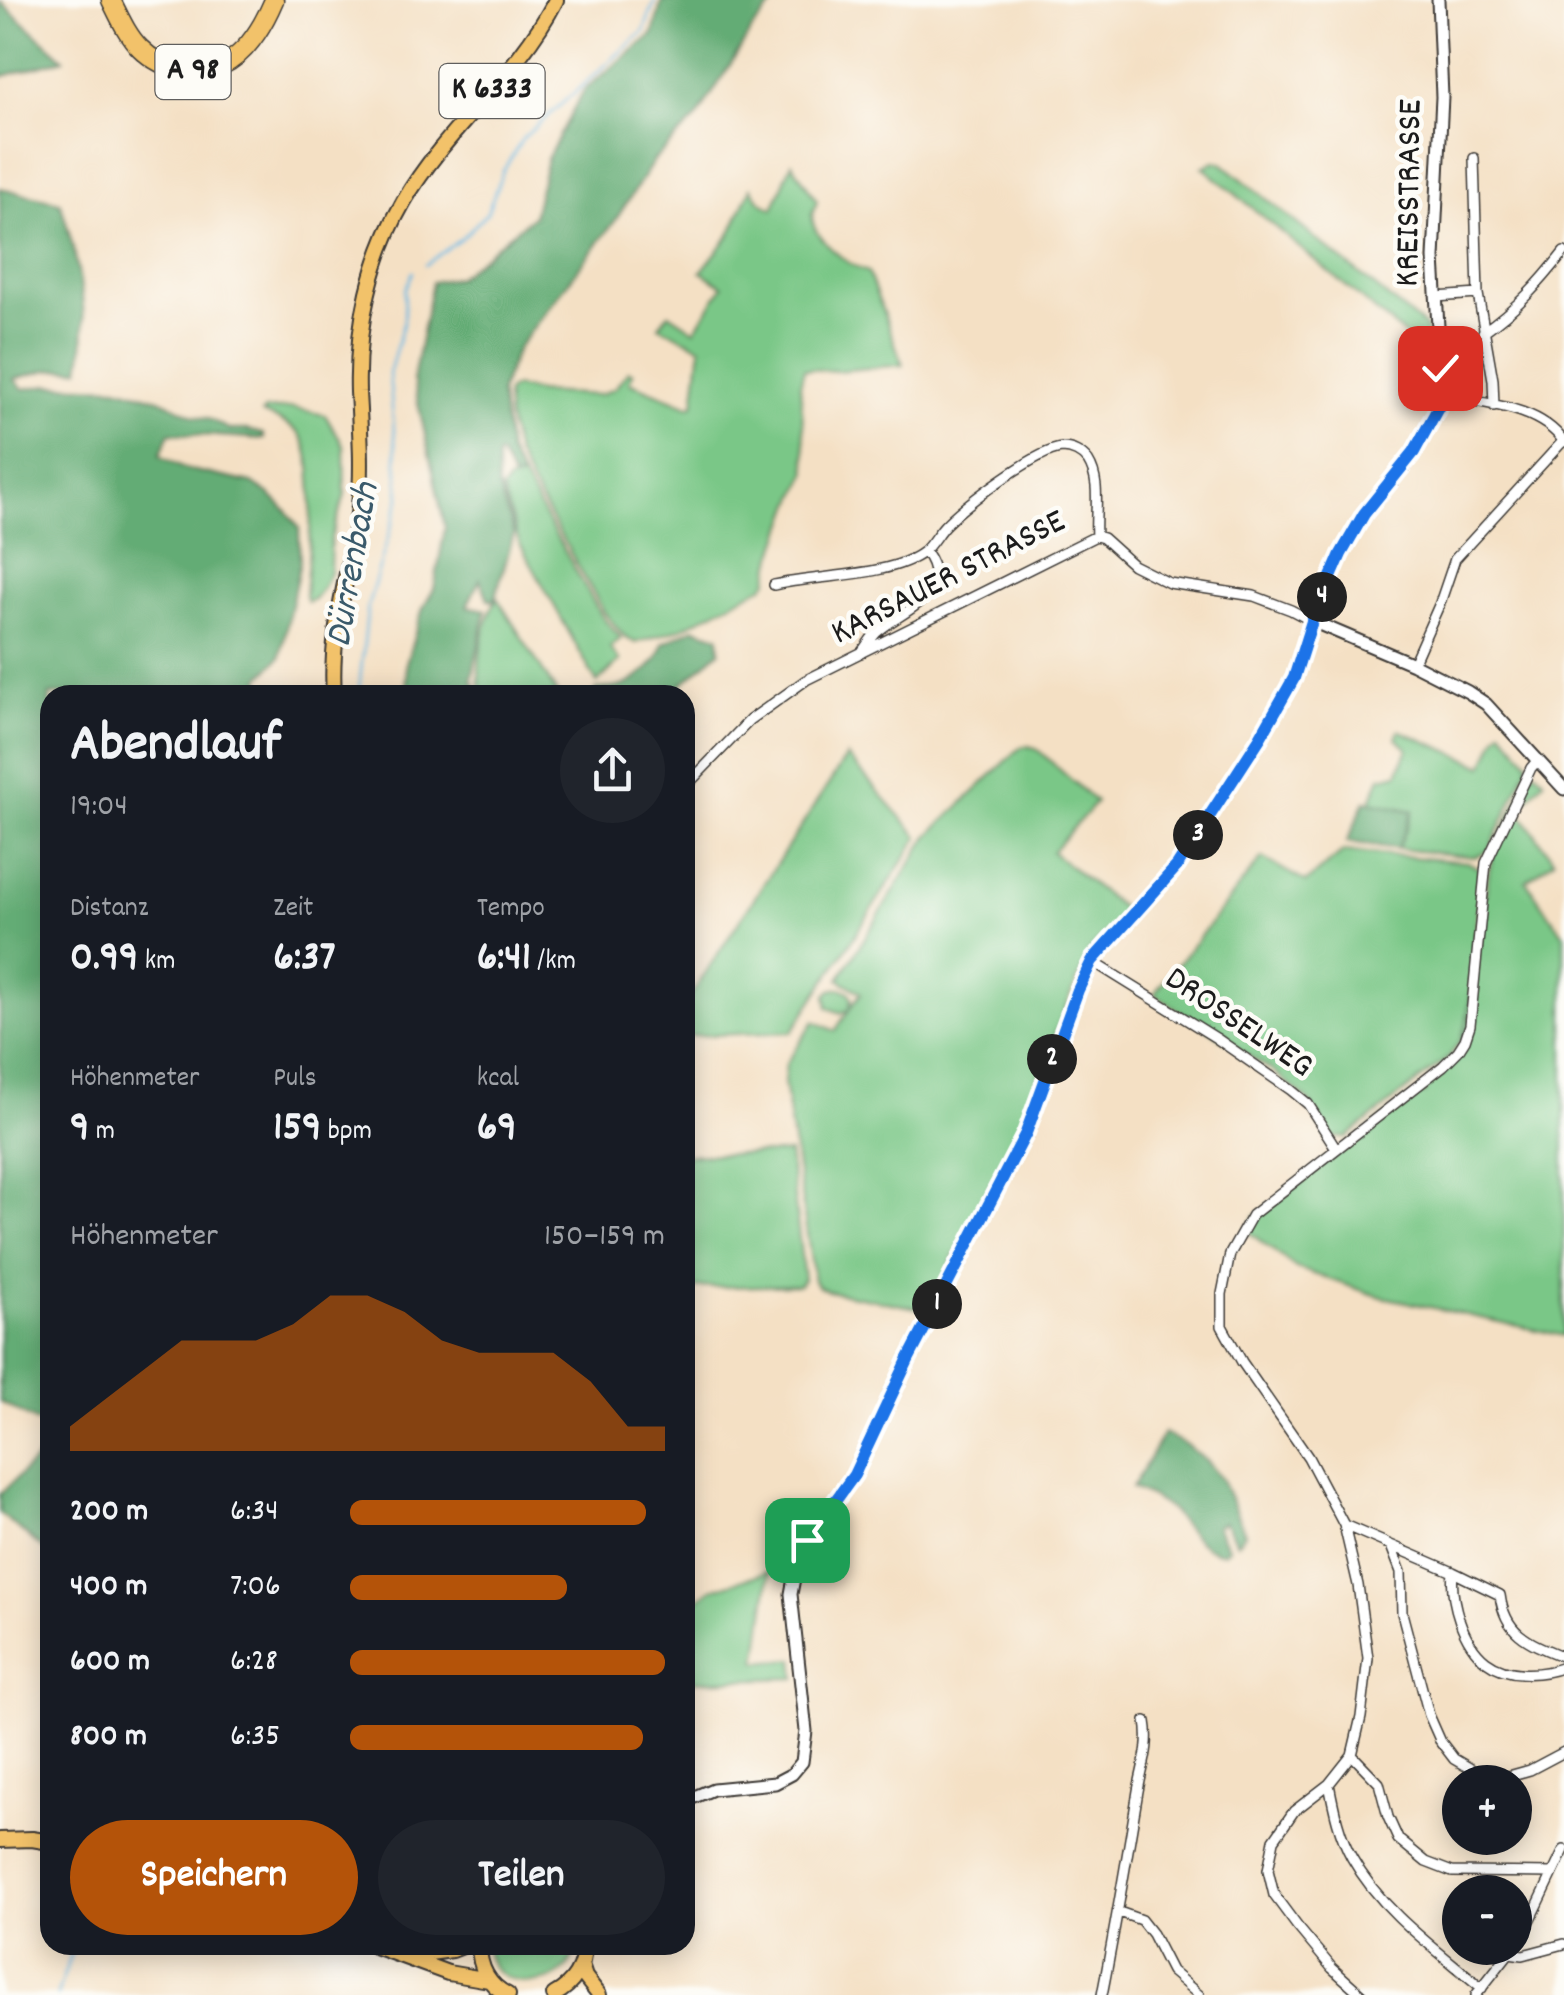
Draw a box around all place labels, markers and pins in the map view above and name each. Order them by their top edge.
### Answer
pin [1398,326,1483,411]
pin: 4 [1297,572,1347,622]
pin: 3 [1173,810,1223,860]
pin: 2 [1027,1034,1077,1084]
pin: 1 [912,1279,962,1329]
pin [765,1498,850,1583]

